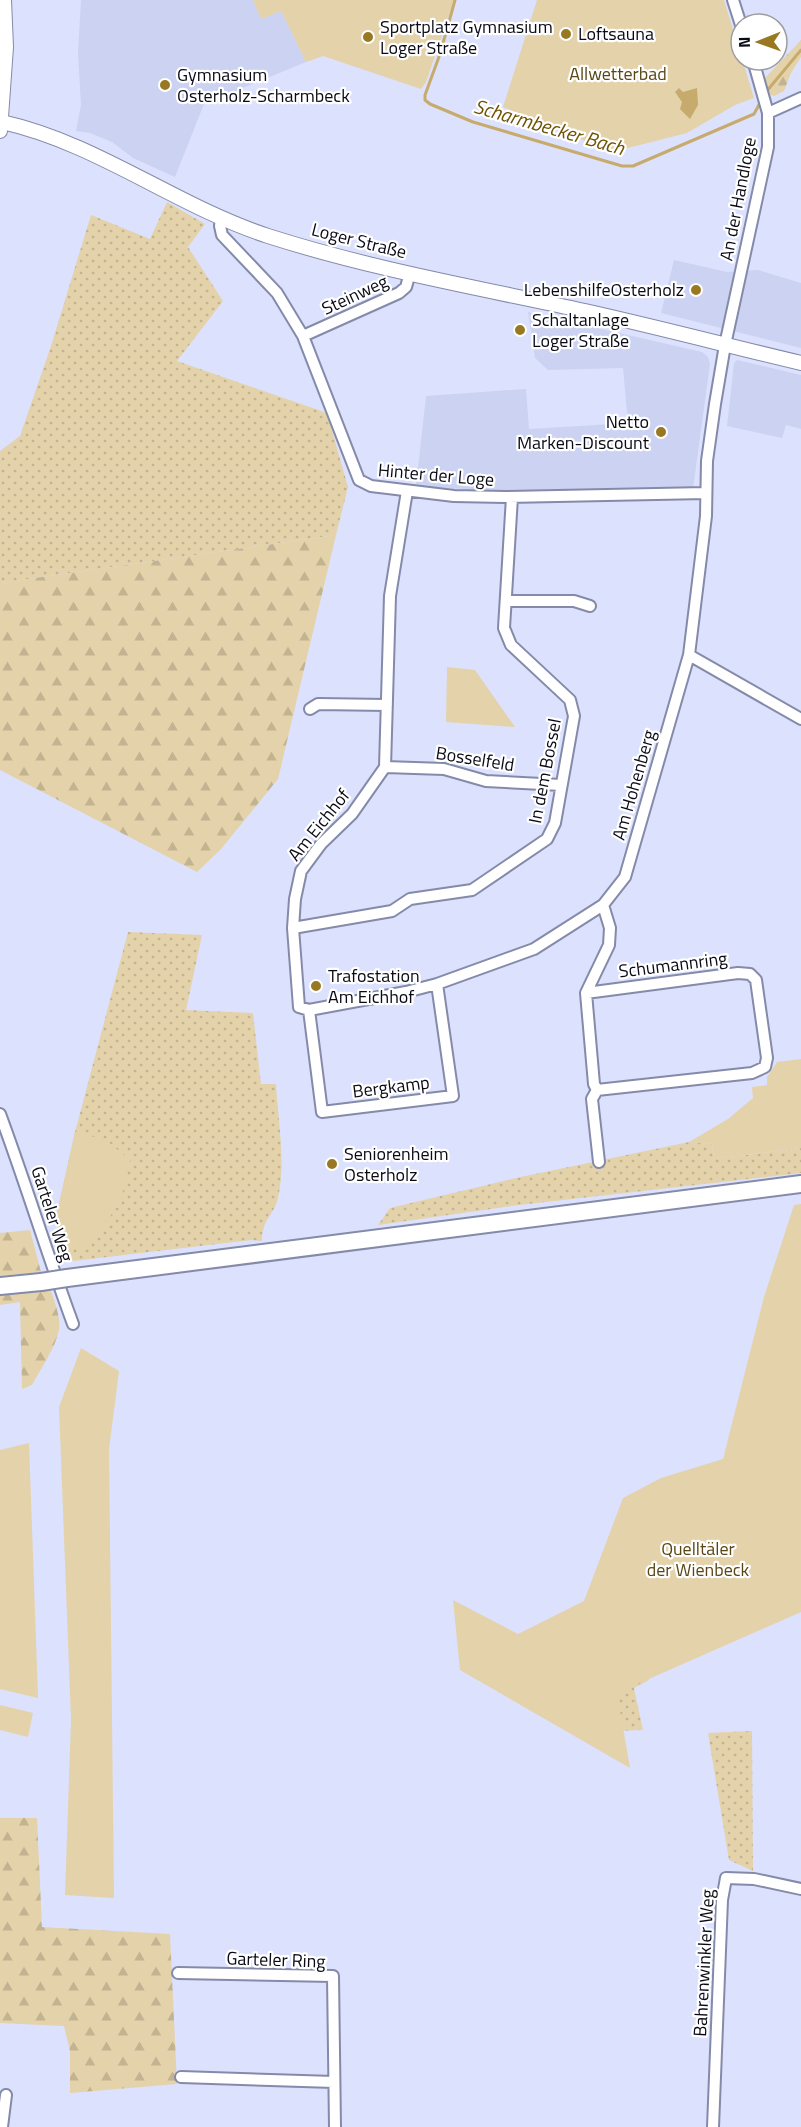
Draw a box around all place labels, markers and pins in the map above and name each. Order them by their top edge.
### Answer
place label: Sportplatz Gymnasium Loger Straße [380,13,553,61]
place label: Loftsauna [578,20,654,47]
marker: Loftsauna [559,27,573,41]
marker: Sportplatz Gymnasium Loger Straße [361,30,375,44]
place label: Gymnasium Osterholz-Scharmbeck [177,61,350,109]
marker: Gymnasium Osterholz-Scharmbeck [158,78,172,92]
place label: LebenshilfeOsterholz [524,276,684,303]
marker: LebenshilfeOsterholz [689,283,703,297]
place label: Schaltanlage Loger Straße [532,306,629,354]
marker: Schaltanlage Loger Straße [513,323,527,337]
place label: Netto Marken-Discount [517,408,650,456]
marker: Netto Marken-Discount [654,425,668,439]
place label: Trafostation Am Eichhof [328,962,420,1010]
marker: Trafostation Am Eichhof [309,979,323,993]
place label: Seniorenheim Osterholz [344,1140,449,1188]
marker: Seniorenheim Osterholz [325,1157,339,1171]

